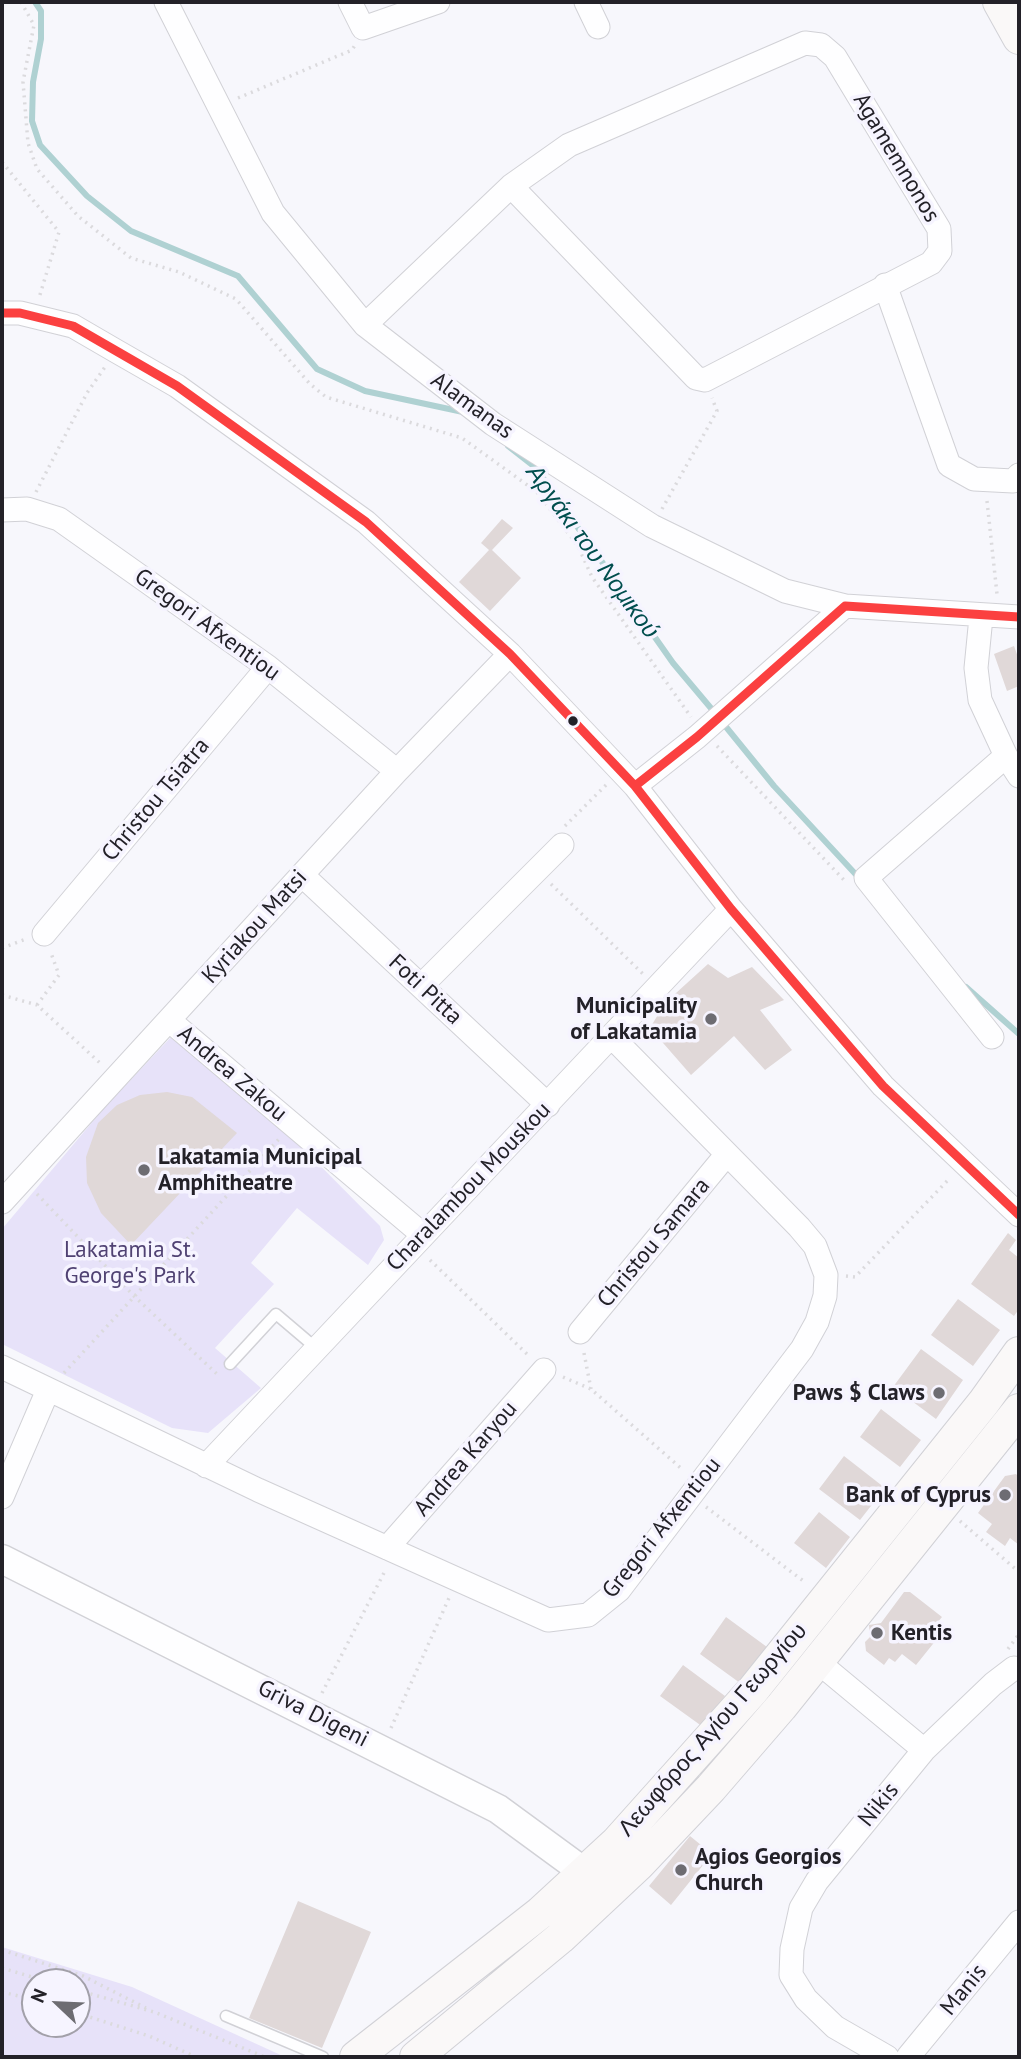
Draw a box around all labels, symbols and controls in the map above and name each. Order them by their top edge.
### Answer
street label: Agamemnonos [847,89,945,227]
street label: Alamanas [425,367,519,445]
water label: Αργάκι του Νομικού [519,460,665,644]
street label: Gregori Afxentiou [129,563,285,687]
unlabelled marker [566,714,580,728]
street label: Christou Tsiatra [96,733,216,867]
street label: Kyriakou Matsi [197,864,313,990]
street label: Foti Pitta [383,949,467,1031]
place label: Municipality of Lakatamia [570,992,697,1046]
marker: Municipality of Lakatamia [703,1011,719,1027]
street label: Andrea Zakou [172,1020,292,1128]
street label: Charalambou Mouskou [381,1097,557,1277]
place label: Lakatamia Municipal Amphitheatre [158,1143,362,1197]
marker: Lakatamia Municipal Amphitheatre [136,1162,152,1178]
street label: Christou Samara [592,1173,716,1313]
park label: Lakatamia St. George's Park [64,1236,196,1290]
place label: Paws $ Claws [793,1379,925,1407]
marker: Paws $ Claws [931,1385,947,1401]
street label: Andrea Karyou [409,1396,523,1522]
street label: Gregori Afxentiou [597,1452,727,1604]
place label: Bank of Cyprus [846,1481,991,1509]
marker: Bank of Cyprus [997,1487,1013,1503]
street label: Λεωφόρος Αγίου Γεωργίου [613,1618,813,1842]
place label: Kentis [891,1619,952,1647]
marker: Kentis [869,1625,885,1641]
street label: Griva Digeni [253,1674,373,1754]
street label: Nikis [853,1777,905,1833]
place label: Agios Georgios Church [695,1843,841,1897]
marker: Agios Georgios Church [673,1862,689,1878]
street label: Manis [935,1959,993,2021]
north arrow [21,1968,91,2038]
text: N [25,1985,52,2006]

